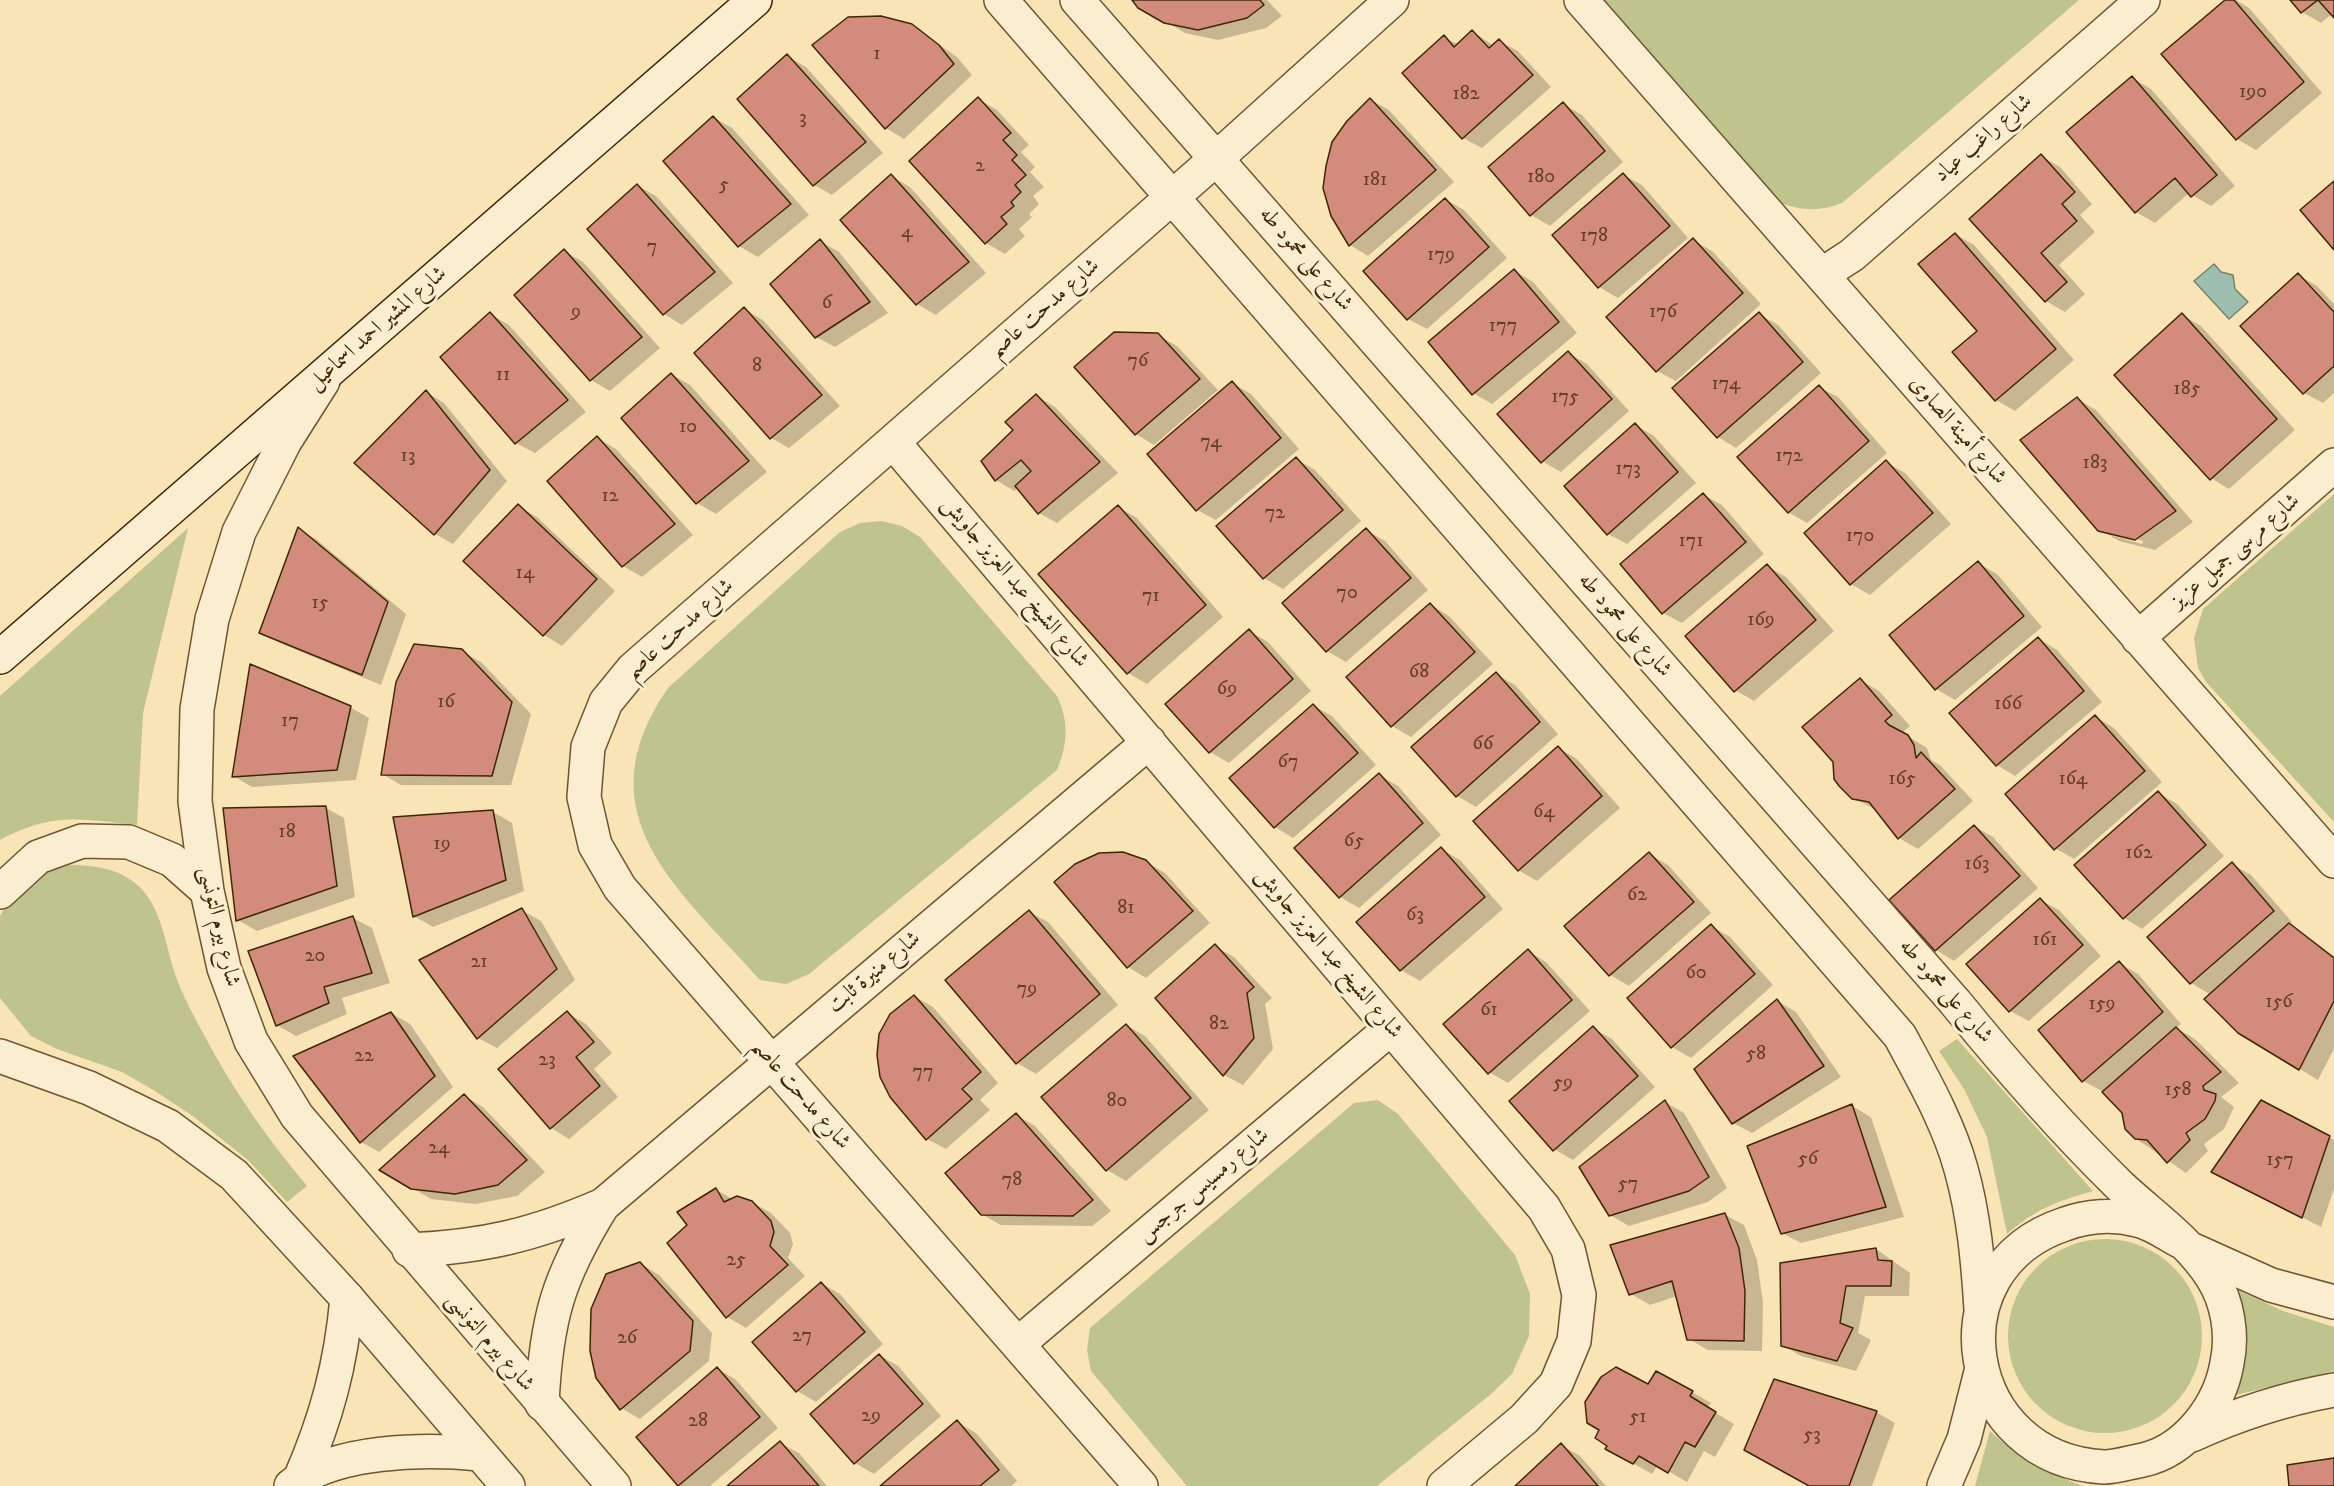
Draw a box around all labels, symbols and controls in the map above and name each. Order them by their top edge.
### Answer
house number: 1 [873,43,881,67]
house number: 190 [2239,81,2267,105]
house number: 182 [1452,83,1480,107]
street label: شارع راغب عياد [1929,89,2039,189]
house number: 3 [799,107,807,131]
house number: 2 [975,155,985,179]
house number: 180 [1527,166,1555,190]
house number: 181 [1363,169,1387,193]
house number: 5 [719,174,729,198]
street label: شارع على محمود طه [1252,202,1358,318]
house number: 4 [901,221,913,245]
house number: 178 [1580,225,1608,249]
house number: 7 [647,236,657,260]
house number: 179 [1427,244,1455,268]
street label: شارع مدحت عاصم [984,254,1106,364]
street label: شارع المشير احمد اسماعيل [303,261,453,397]
house number: 6 [822,292,832,316]
house number: 9 [571,301,581,325]
house number: 176 [1649,301,1677,325]
house number: 177 [1489,315,1517,339]
house number: 76 [1128,350,1148,374]
house number: 8 [752,355,762,379]
house number: 11 [496,364,510,388]
street label: شارع أمينة الصاوى [1903,371,2011,491]
house number: 174 [1711,373,1741,397]
house number: 185 [2173,378,2201,402]
house number: 175 [1551,386,1579,410]
house number: 10 [679,416,697,440]
house number: 74 [1200,431,1222,455]
house number: 13 [401,445,415,469]
house number: 172 [1775,445,1803,469]
house number: 183 [2083,452,2107,476]
house number: 173 [1615,458,1641,482]
house number: 12 [601,485,619,509]
street label: شارع مرسى جميل عزيز [2166,489,2306,615]
street label: شارع الشيخ عبد العزيز جاويش [935,492,1093,674]
house number: 72 [1265,502,1285,526]
house number: 170 [1846,525,1874,549]
house number: 171 [1678,530,1704,554]
house number: 14 [516,562,534,586]
street label: شارع على محمود طه [1571,568,1677,684]
street label: شارع مدحت عاصم [620,574,740,686]
house number: 70 [1336,582,1358,606]
house number: 71 [1142,585,1160,609]
house number: 15 [311,592,329,616]
house number: 169 [1747,609,1775,633]
house number: 68 [1409,661,1429,685]
house number: 69 [1217,678,1237,702]
house number: 16 [437,691,455,715]
house number: 166 [1994,693,2022,717]
house number: 17 [281,710,299,734]
house number: 66 [1473,733,1493,757]
house number: 67 [1278,751,1298,775]
house number: 165 [1888,768,1916,792]
house number: 164 [2058,768,2088,792]
house number: 64 [1533,801,1555,825]
house number: 18 [278,821,296,845]
house number: 65 [1344,830,1364,854]
house number: 19 [433,833,451,857]
house number: 162 [2125,842,2153,866]
house number: 163 [1964,853,1990,877]
street label: شارع الشيخ عبد العزيز جاويش [1249,863,1407,1045]
street label: شارع بيرم التونسى [191,864,245,990]
house number: 62 [1627,884,1647,908]
house number: 81 [1117,897,1135,921]
house number: 63 [1406,904,1424,928]
street label: شارع منيرة ثابت [823,926,927,1020]
house number: 161 [2033,929,2057,953]
street label: شارع على محمود طه [1892,934,1998,1050]
house number: 20 [305,945,325,969]
house number: 21 [470,951,488,975]
house number: 60 [1685,962,1707,986]
house number: 79 [1017,978,1037,1002]
house number: 156 [2265,991,2293,1015]
house number: 159 [2088,993,2116,1017]
house number: 61 [1480,999,1498,1023]
house number: 82 [1209,1013,1229,1037]
street label: شارع مدحت عاصم [745,1034,855,1156]
house number: 58 [1746,1043,1766,1067]
house number: 22 [354,1045,374,1069]
house number: 23 [538,1049,556,1073]
house number: 77 [912,1061,934,1085]
house number: 59 [1553,1072,1573,1096]
house number: 158 [2164,1079,2192,1103]
house number: 80 [1107,1090,1127,1114]
street label: شارع رمسيس جرجس [1133,1123,1275,1249]
house number: 24 [428,1137,450,1161]
house number: 56 [1798,1148,1818,1172]
house number: 157 [2266,1149,2294,1173]
house number: 78 [1002,1169,1022,1193]
house number: 57 [1618,1173,1638,1197]
house number: 25 [726,1249,746,1273]
street label: شارع بيرم التونسى [439,1288,539,1398]
house number: 27 [792,1325,812,1349]
house number: 26 [617,1327,637,1351]
house number: 29 [861,1405,881,1429]
house number: 51 [1629,1406,1647,1430]
house number: 28 [688,1410,708,1434]
house number: 53 [1803,1424,1821,1448]

